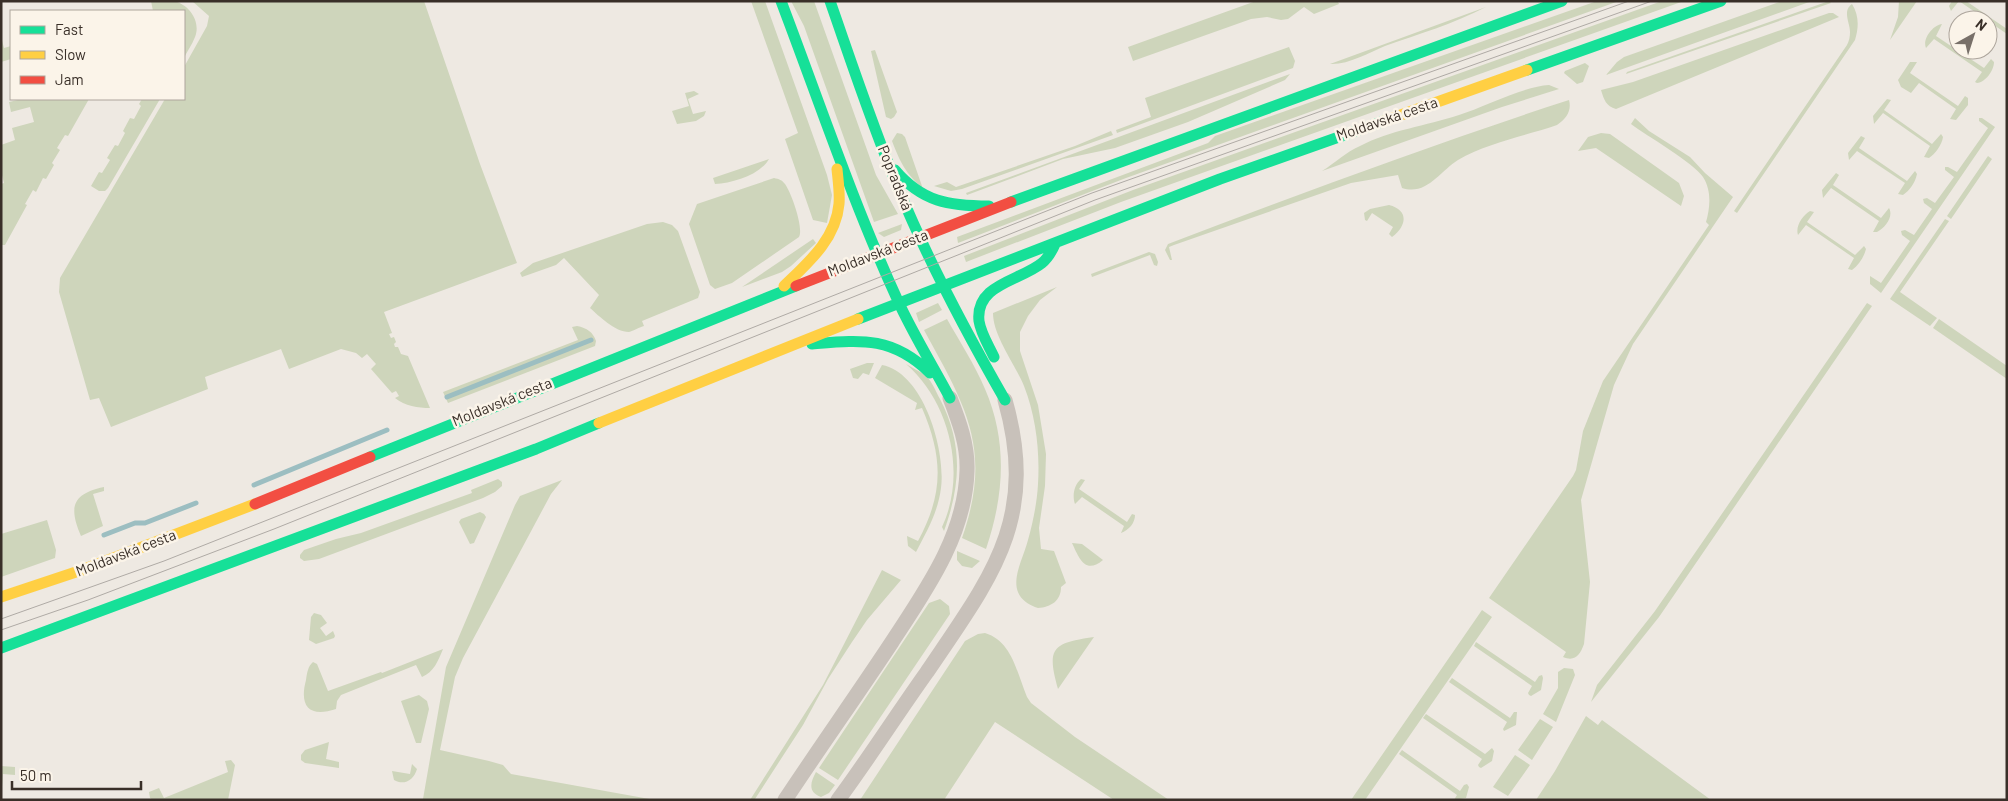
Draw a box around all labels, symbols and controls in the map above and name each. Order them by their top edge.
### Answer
legend [10,10,185,100]
north arrow [1948,10,1998,60]
text: N [1973,15,1990,34]
text: Fast [55,20,83,38]
text: Slow [55,45,86,63]
text: Jam [55,70,84,88]
street label: Moldavská cesta [1334,92,1440,144]
street label: Popradská [875,142,917,213]
street label: Moldavská cesta [825,225,930,279]
street label: Moldavská cesta [449,373,554,429]
street label: Moldavská cesta [73,525,178,579]
scale bar [12,758,141,790]
text: 50 m [20,766,52,784]

